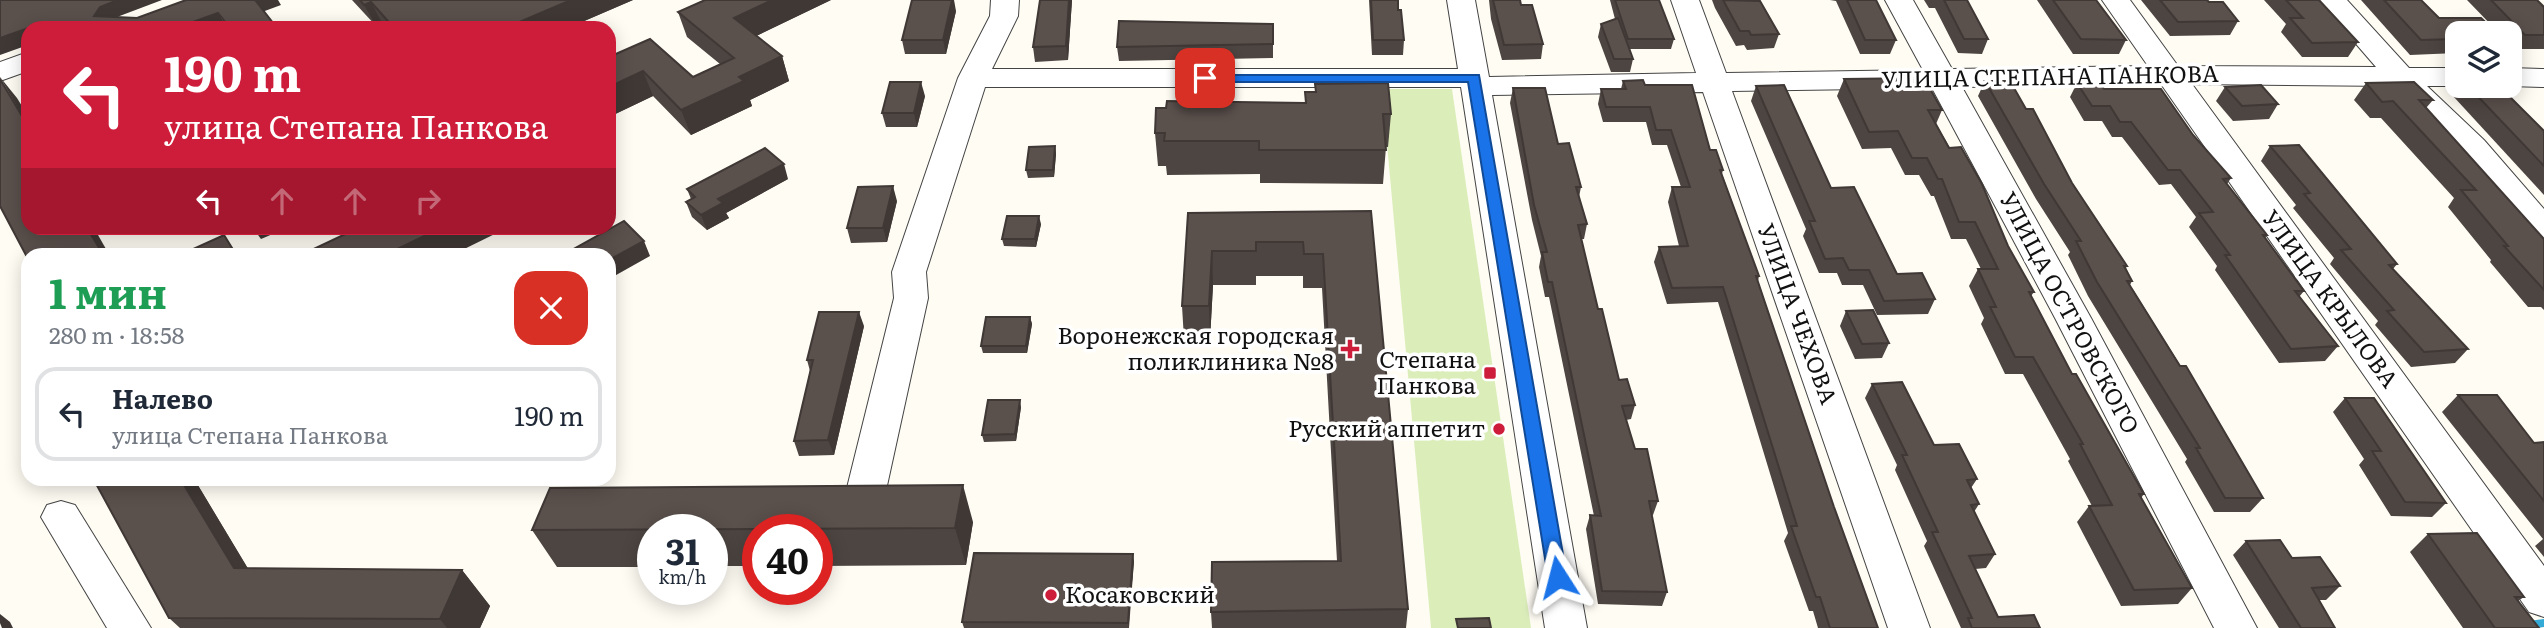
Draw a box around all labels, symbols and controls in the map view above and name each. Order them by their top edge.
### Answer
map controls [2445,21,2522,98]
button: layers [2445,21,2522,98]
text: 190 m [164,34,301,107]
pin [1175,48,1235,108]
icon: left [49,49,140,140]
street label: УЛИЦА СТЕПАНА ПАНКОВА [1881,55,2219,95]
icon: arrive [1186,59,1224,97]
text: улица Степана Панкова [164,101,548,149]
icon: left [190,182,228,220]
icon: ahead [263,182,301,220]
icon: ahead [336,182,374,220]
icon: right [409,182,447,220]
street label: УЛИЦА ОСТРОВСКОГО [1992,185,2149,439]
street label: УЛИЦА КРЫЛОВА [2255,202,2408,394]
street label: УЛИЦА ЧЕХОВА [1750,218,1847,409]
text: 1 мин [49,260,167,322]
button: close [514,271,588,345]
text: 280 m · 18:58 [49,317,184,351]
place label: Воронежская городская поликлиника №8 [1057,317,1334,377]
marker: Воронежская городская поликлиника №8 [1340,339,1360,359]
place label: Степана Панкова [1376,341,1477,401]
marker: Степана Панкова [1482,365,1498,381]
text: Налево [112,378,213,417]
icon: left [53,395,91,433]
text: 190 m [514,395,584,434]
place label: Русский аппетит [1288,410,1485,444]
text: улица Степана Панкова [112,417,388,451]
marker: Русский аппетит [1491,421,1507,437]
speed limit sign: 40 [742,514,833,605]
text: 31 [665,524,700,576]
position arrow [1521,540,1595,614]
text: km/h [659,563,706,590]
place label: Косаковский [1065,576,1215,610]
marker: Косаковский [1043,587,1059,603]

